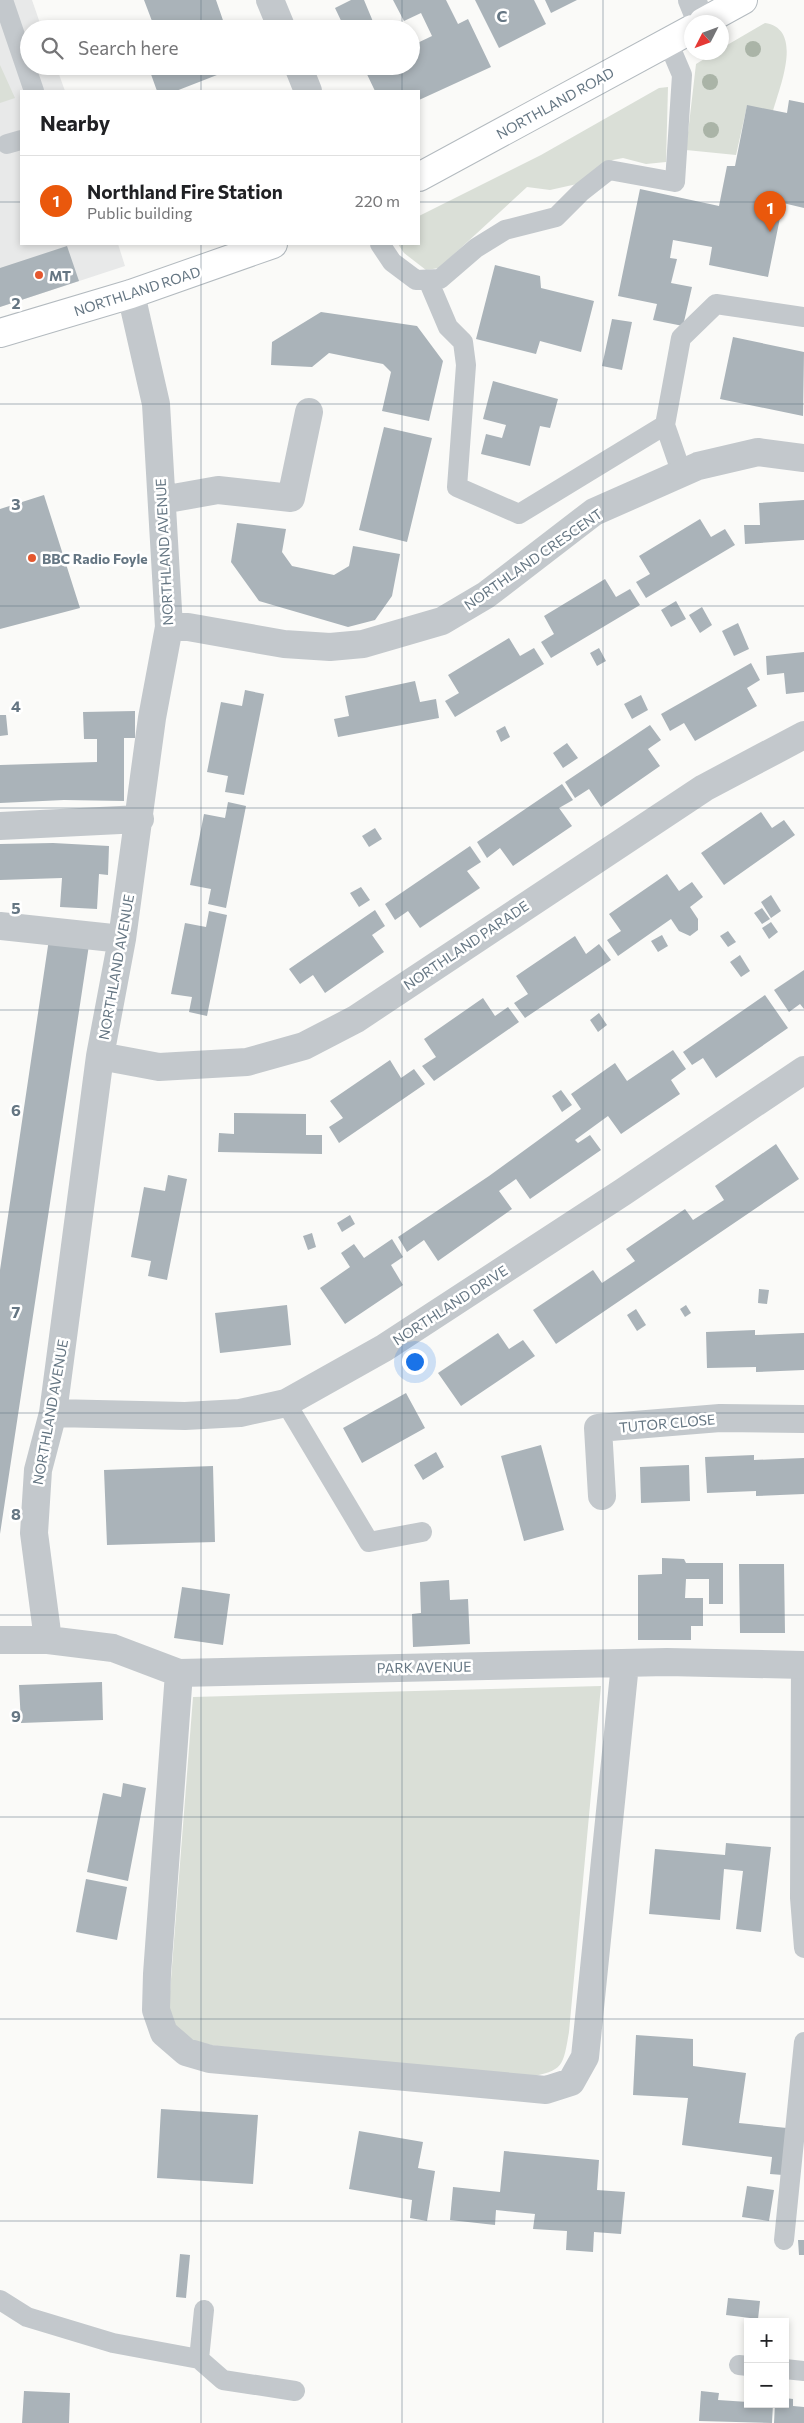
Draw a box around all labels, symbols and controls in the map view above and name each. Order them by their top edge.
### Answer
text: C [497,6,508,25]
north arrow [684,15,729,60]
search box [20,20,420,75]
icon: search [38,34,66,62]
text: Search here [78,36,178,59]
street label: NORTHLAND ROAD [493,64,617,142]
text: Nearby [40,110,110,135]
text: Northland Fire Station [87,180,283,203]
text: 1 [52,191,60,210]
text: 220 m [355,191,400,210]
pin: 1 [754,191,786,232]
text: Public building [87,203,192,222]
street label: NORTHLAND ROAD [72,263,202,319]
place label: MT [49,267,71,284]
marker: MT [33,269,45,281]
text: 2 [11,293,21,312]
street label: NORTHLAND AVENUE [152,478,176,626]
text: 3 [11,494,21,513]
street label: NORTHLAND CRESCENT [461,505,605,613]
place label: BBC Radio Foyle [42,550,148,567]
marker: BBC Radio Foyle [26,552,38,564]
text: 4 [11,696,21,715]
street label: NORTHLAND AVENUE [95,893,137,1041]
street label: NORTHLAND PARADE [400,897,532,993]
text: 5 [11,898,21,917]
text: 6 [11,1100,21,1119]
street label: NORTHLAND DRIVE [389,1262,511,1348]
text: 7 [12,1302,21,1321]
street label: NORTHLAND AVENUE [29,1338,71,1486]
your location [402,1349,428,1375]
street label: TUTOR CLOSE [618,1410,716,1436]
text: 8 [11,1504,21,1523]
street label: PARK AVENUE [376,1658,472,1676]
text: 9 [11,1706,21,1725]
map controls [744,2318,789,2408]
button: + [744,2318,789,2363]
button: − [744,2363,789,2408]

